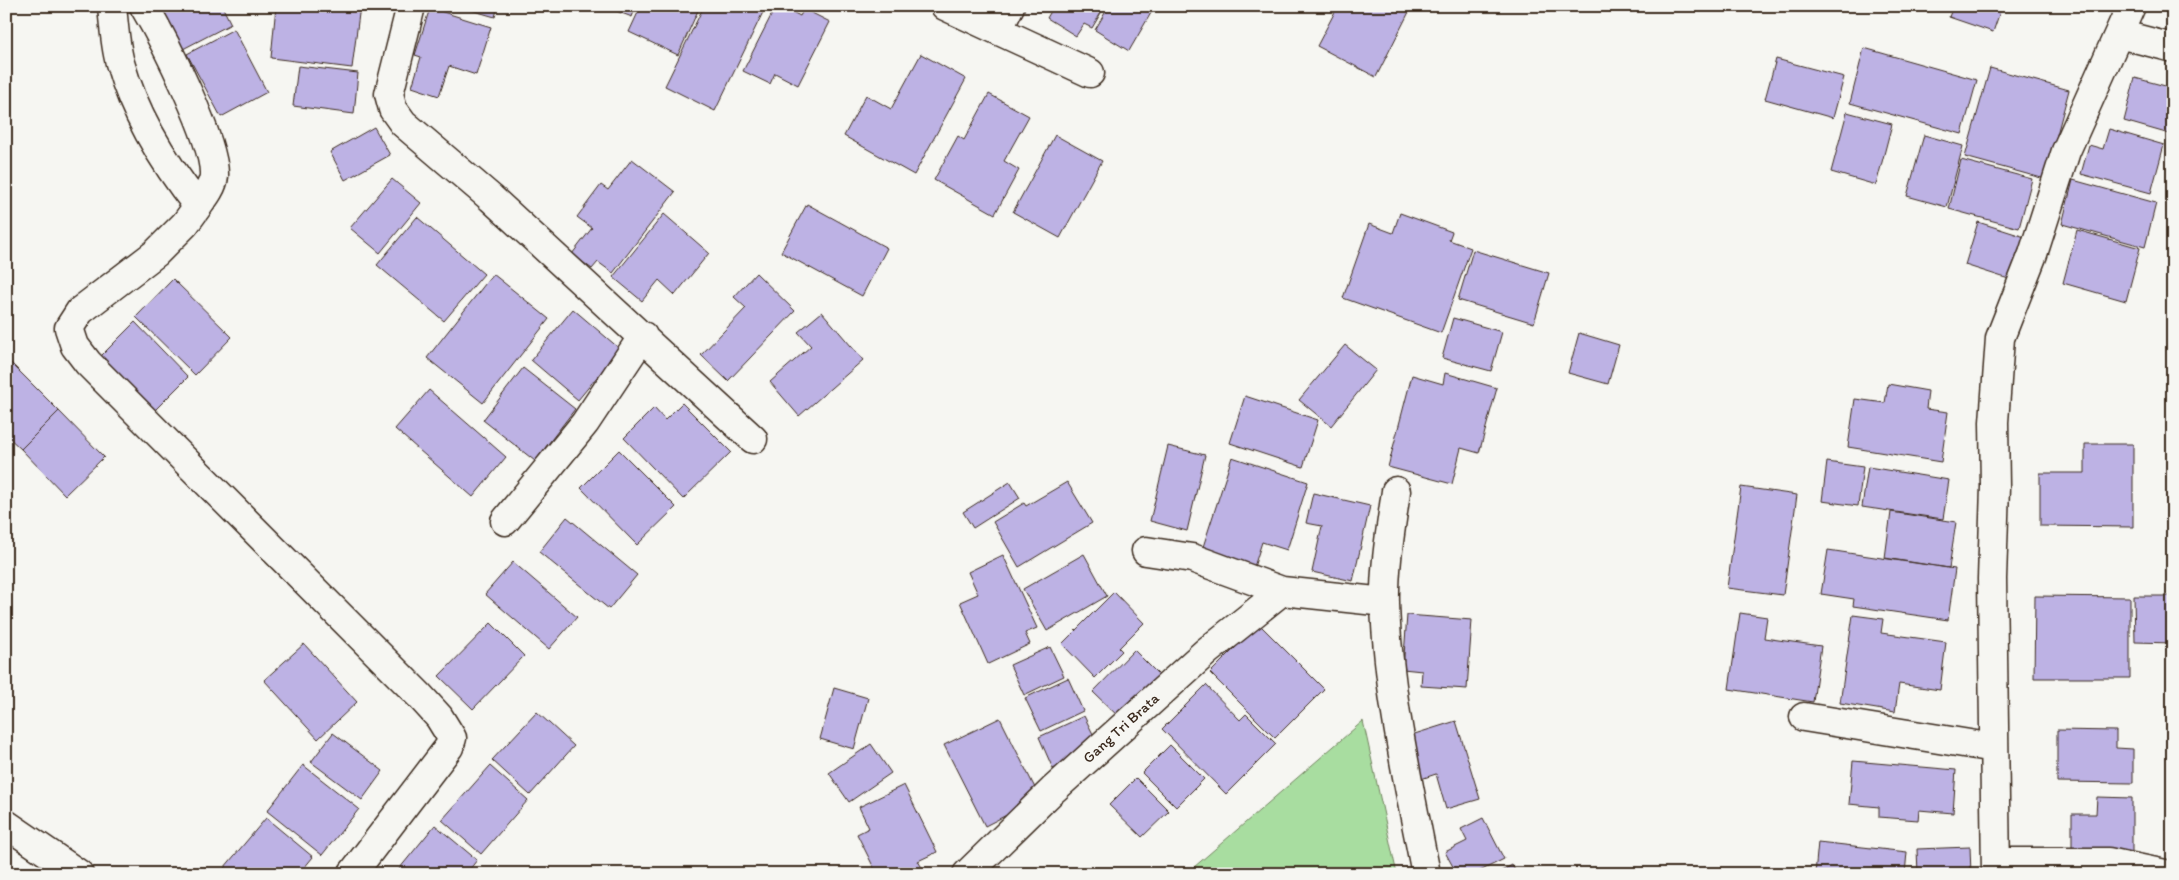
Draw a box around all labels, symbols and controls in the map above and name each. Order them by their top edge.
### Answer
street label: Gang Tri Brata [1079,689,1163,767]

